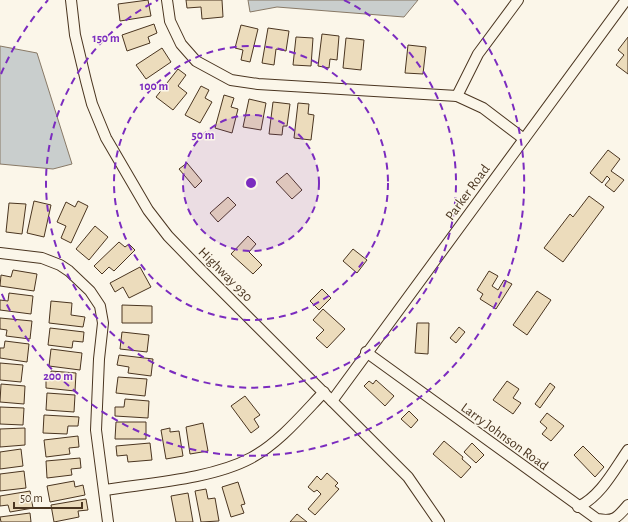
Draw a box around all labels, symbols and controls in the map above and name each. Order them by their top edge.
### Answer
text: 150 m [92,32,120,44]
text: 100 m [140,80,168,92]
text: 50 m [192,129,215,141]
street label: Parker Road [443,162,493,223]
centre of rings [244,176,258,190]
street label: Highway 930 [195,245,255,305]
text: 200 m [43,370,73,382]
street label: Larry Johnson Road [458,401,551,473]
scale bar [14,484,82,510]
text: 50 m [20,492,43,504]

